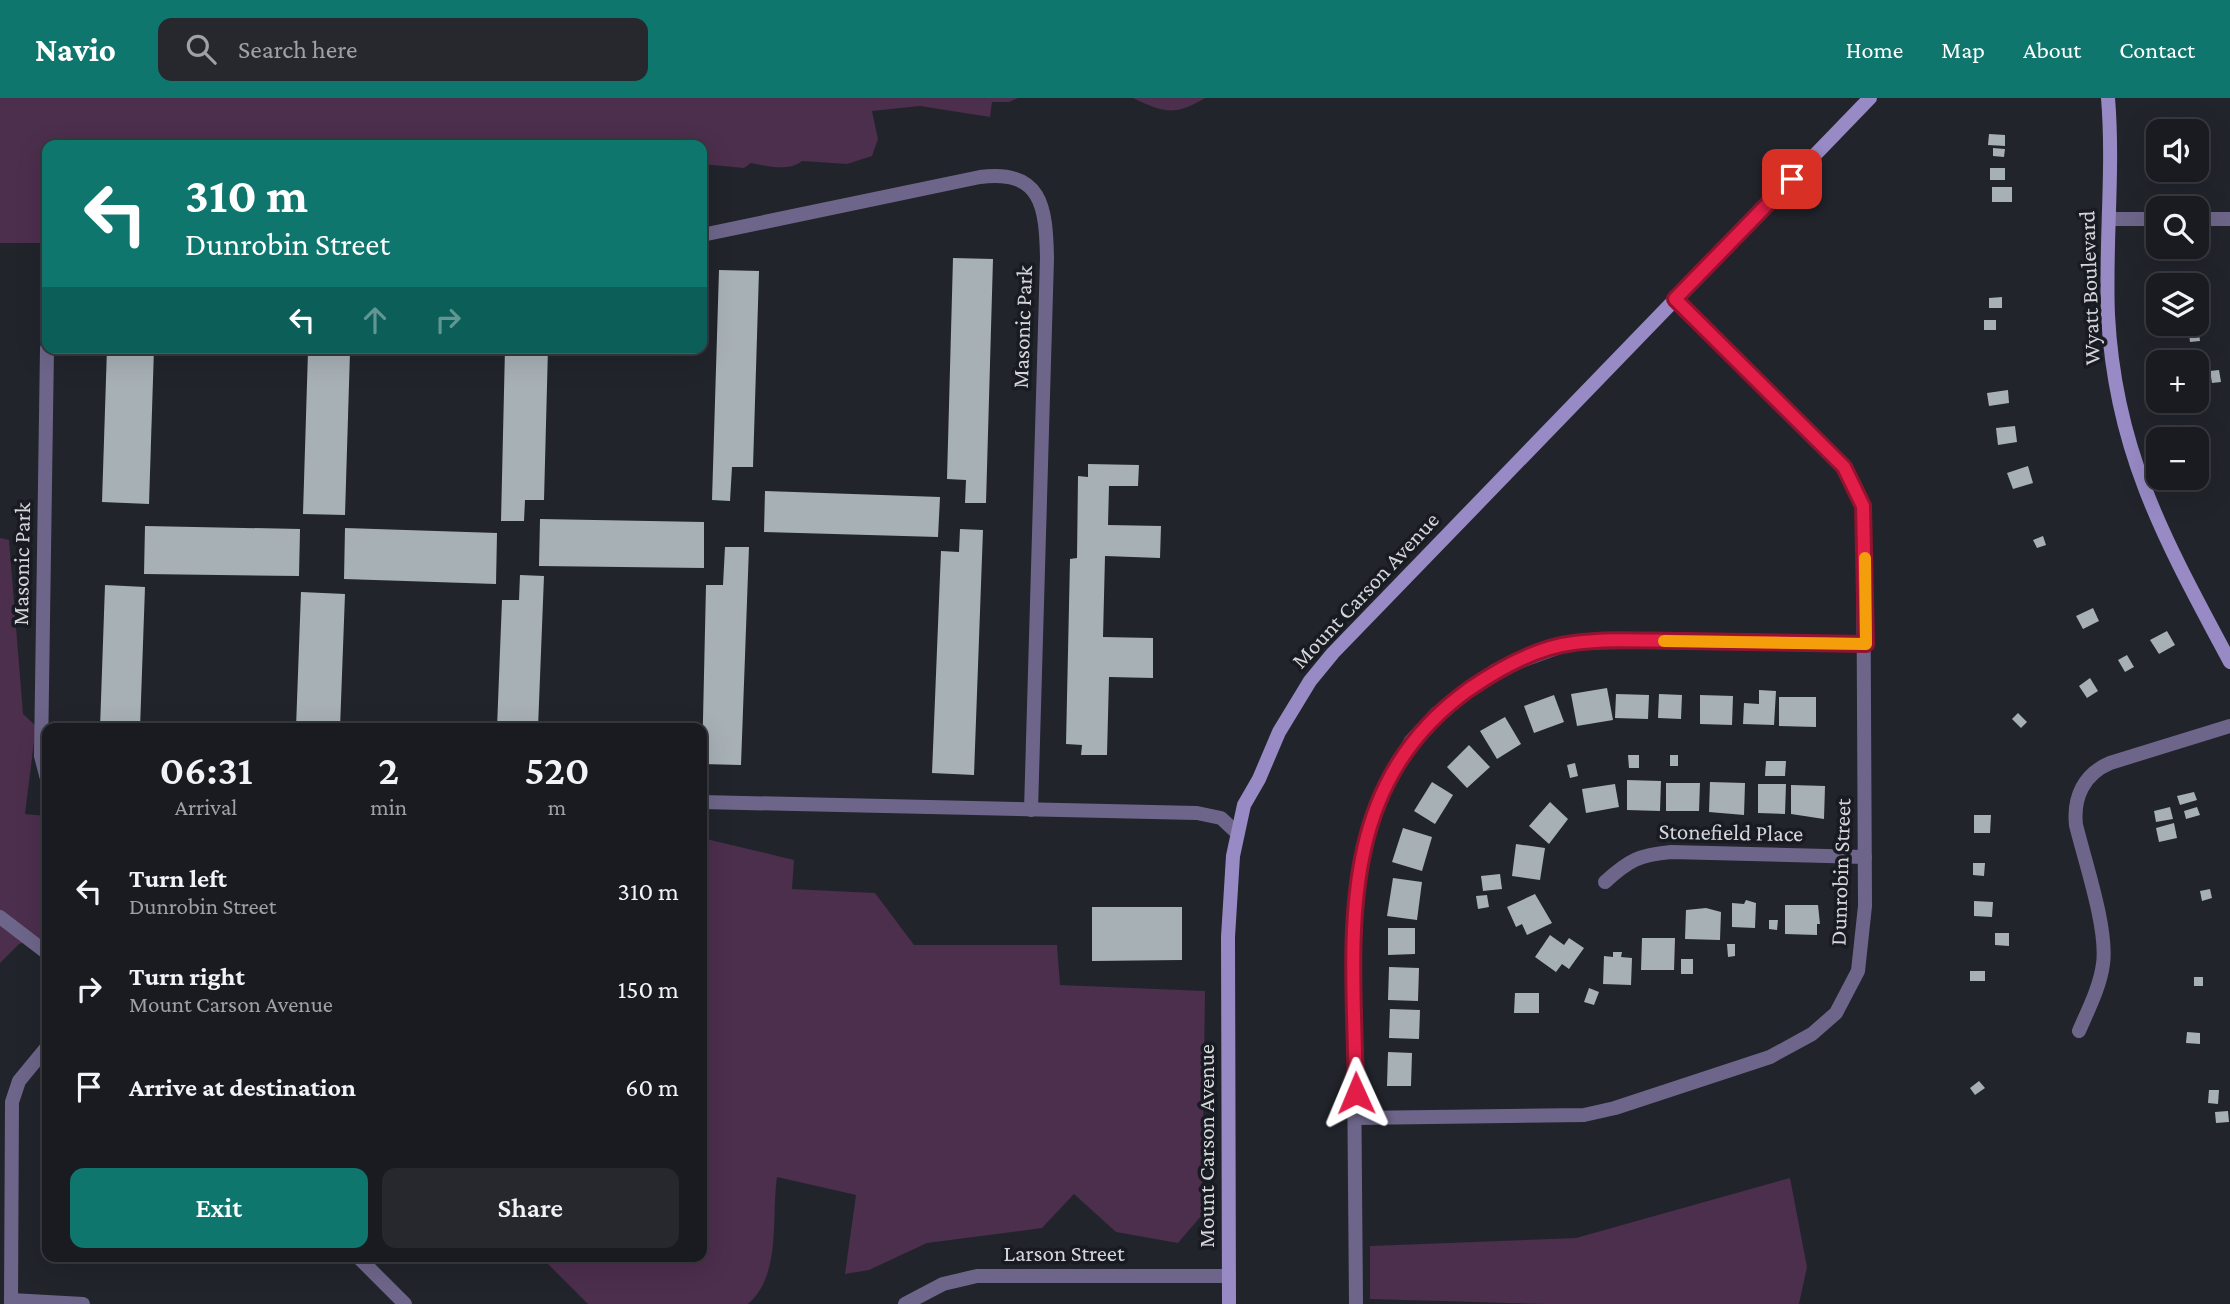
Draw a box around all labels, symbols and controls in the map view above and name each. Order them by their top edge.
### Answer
search box [158,18,648,81]
icon: search [182,30,220,68]
text: Navio [35,31,116,68]
text: Search here [238,35,357,64]
text: Home [1846,36,1903,63]
text: Map [1941,36,1985,63]
text: About [2023,36,2081,63]
text: Contact [2119,36,2195,63]
map controls [2146,119,2209,490]
button: sound [2146,119,2209,182]
pin [1762,149,1822,209]
icon: arrive [1773,160,1811,198]
icon: left [70,168,161,259]
text: 310 m [185,168,308,223]
button: search [2146,196,2209,259]
street label: Wyatt Boulevard [2073,210,2105,366]
text: Dunrobin Street [185,226,390,262]
street label: Masonic Park [1007,265,1037,389]
button: layers [2146,273,2209,336]
icon: left [283,301,321,339]
icon: ahead [356,301,394,339]
icon: right [429,301,467,339]
button: + [2146,350,2209,413]
button: − [2146,427,2209,490]
street label: Masonic Park [7,502,35,626]
street label: Mount Carson Avenue [1286,507,1444,673]
text: 06:31 [159,746,253,793]
text: 2 [378,746,399,793]
text: 520 [524,746,590,793]
text: Arrival [175,794,237,820]
text: min [370,794,407,820]
text: m [548,794,566,820]
street label: Dunrobin Street [1824,798,1856,946]
street label: Stonefield Place [1658,818,1804,846]
text: Turn left [129,864,227,893]
icon: left [70,872,108,910]
text: 310 m [618,877,679,906]
text: Dunrobin Street [129,893,276,919]
text: Turn right [129,962,245,991]
icon: right [70,970,108,1008]
text: 150 m [618,975,679,1004]
text: Mount Carson Avenue [129,991,333,1017]
street label: Mount Carson Avenue [1193,1044,1219,1248]
position arrow [1319,1056,1393,1130]
icon: arrive [70,1068,108,1106]
text: Arrive at destination [129,1073,356,1102]
text: 60 m [625,1073,679,1102]
button: Exit [70,1168,368,1248]
button: Share [382,1168,679,1248]
street label: Larson Street [1003,1240,1125,1266]

